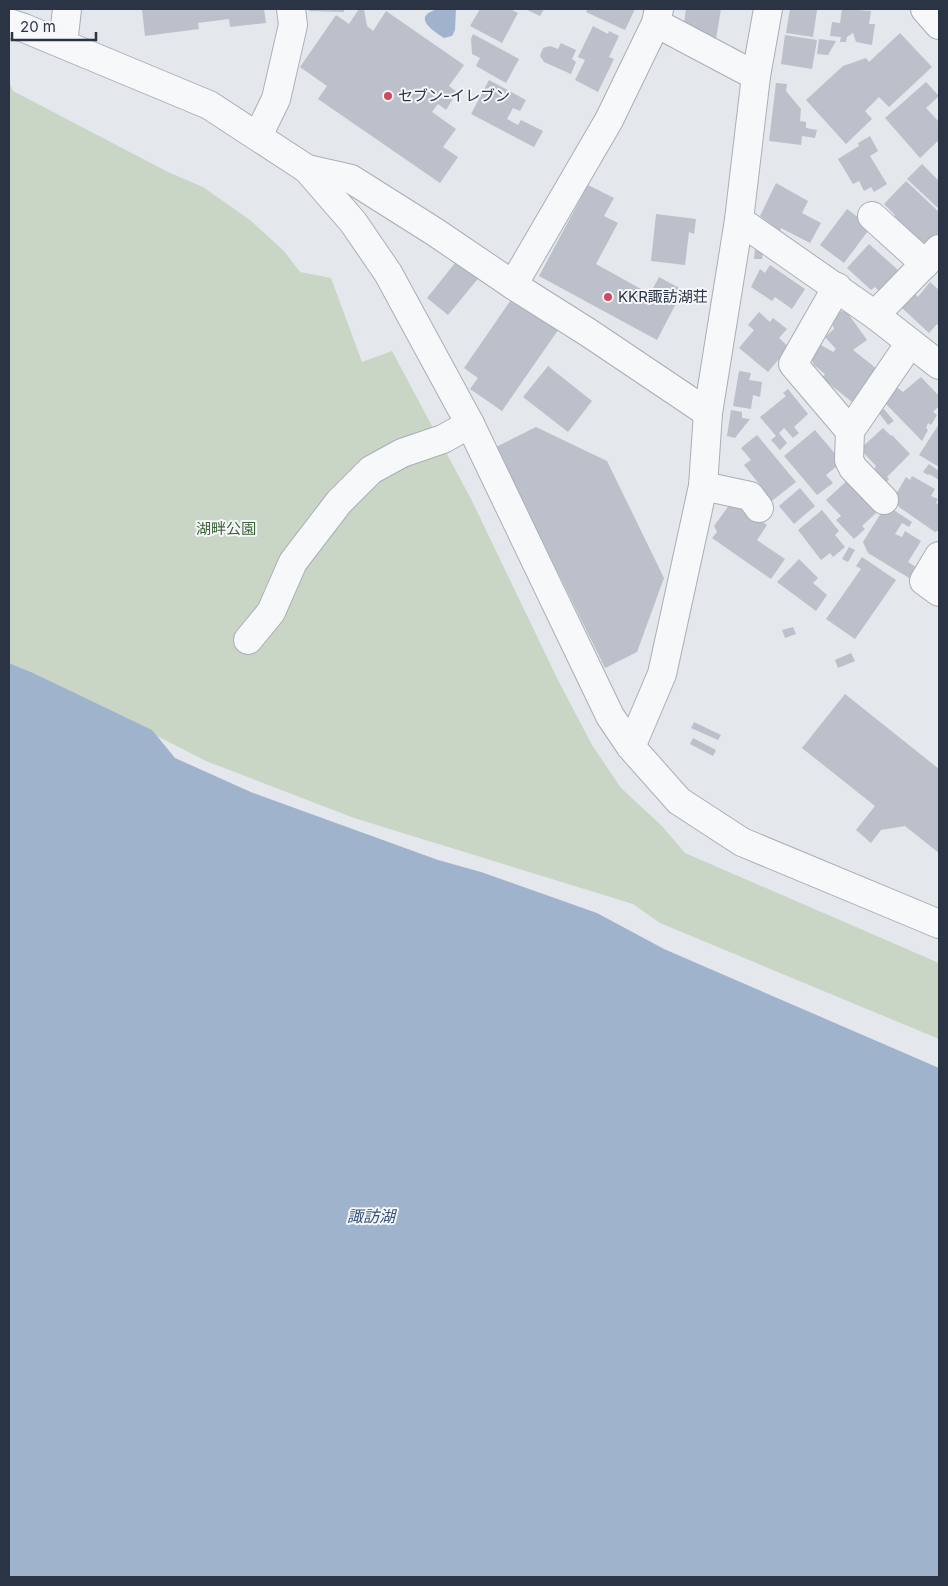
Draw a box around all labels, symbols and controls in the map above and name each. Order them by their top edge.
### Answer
scale bar [12,10,96,42]
text: 20 m [20,17,56,36]
place label: セブン-イレブン [398,86,510,105]
marker: セブン-イレブン [382,90,394,102]
place label: KKR諏訪湖荘 [618,287,708,306]
marker: KKR諏訪湖荘 [602,291,614,303]
park label: 湖畔公園 [196,519,256,538]
water label: 諏訪湖 [347,1206,398,1226]

